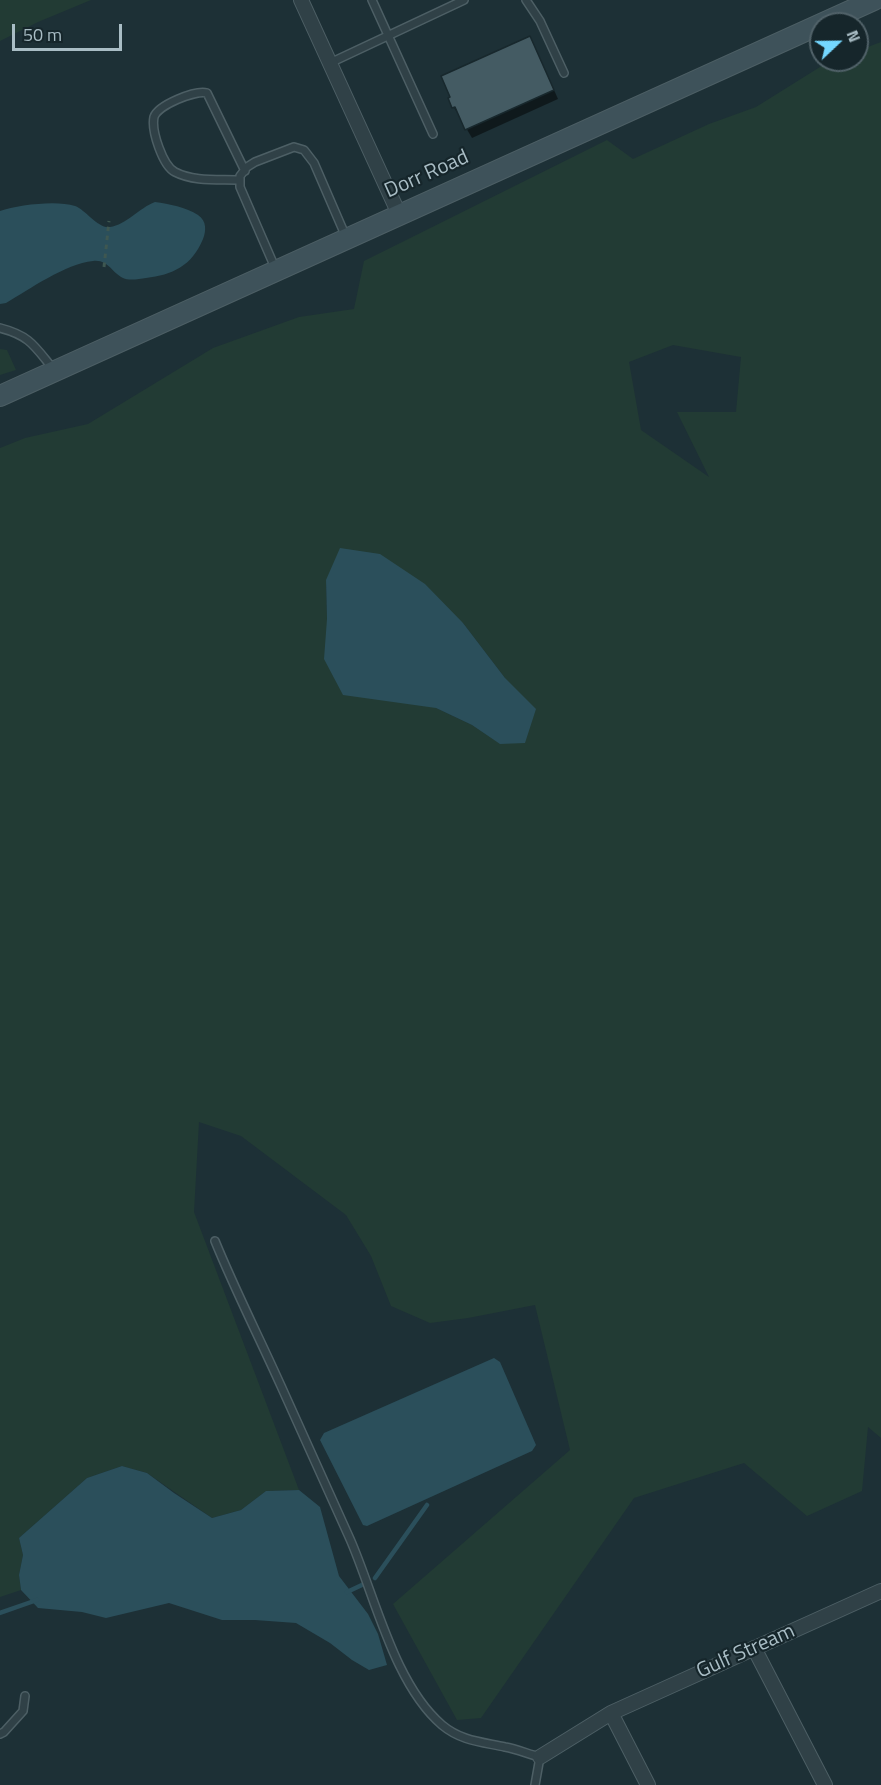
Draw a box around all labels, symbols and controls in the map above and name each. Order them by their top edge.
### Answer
scale bar [15,12,124,50]
north arrow [809,12,869,72]
text: 50 m [23,21,62,48]
text: N [841,26,867,46]
street label: Dorr Road [381,145,473,205]
street label: Gulf Stream [693,1619,799,1685]

